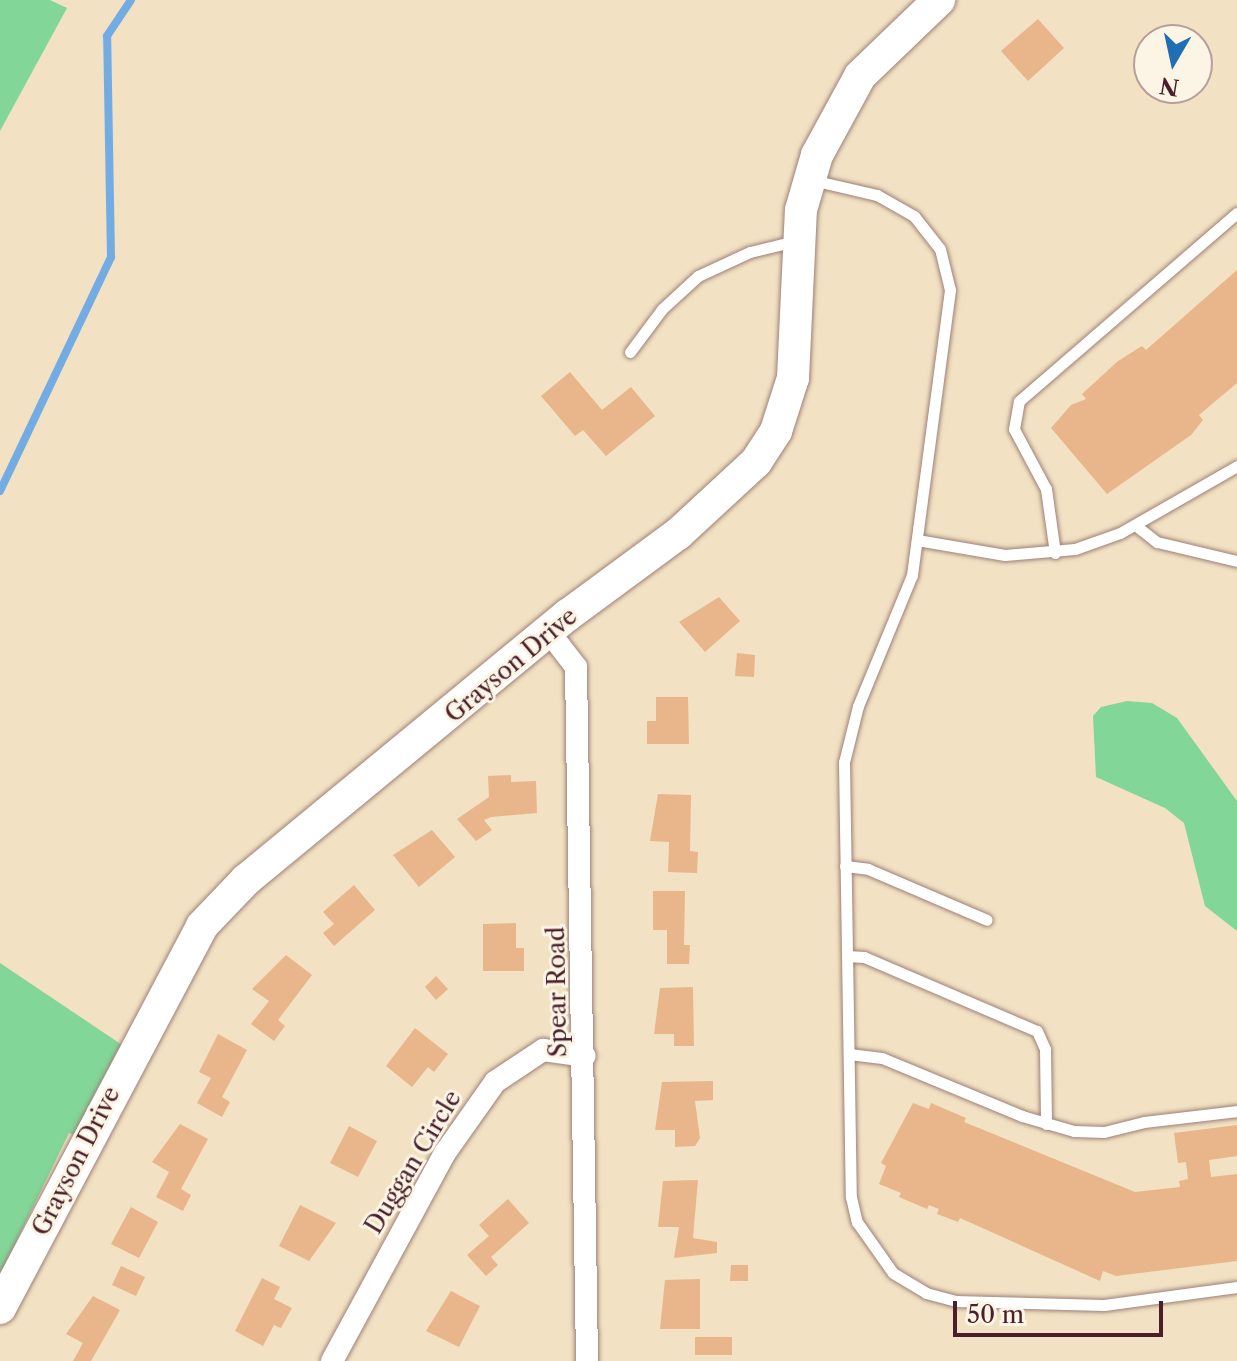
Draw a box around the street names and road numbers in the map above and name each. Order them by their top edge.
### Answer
street label: Grayson Drive [439,602,583,728]
street label: Spear Road [541,926,573,1058]
street label: Grayson Drive [26,1082,126,1240]
street label: Duggan Circle [359,1085,467,1239]

